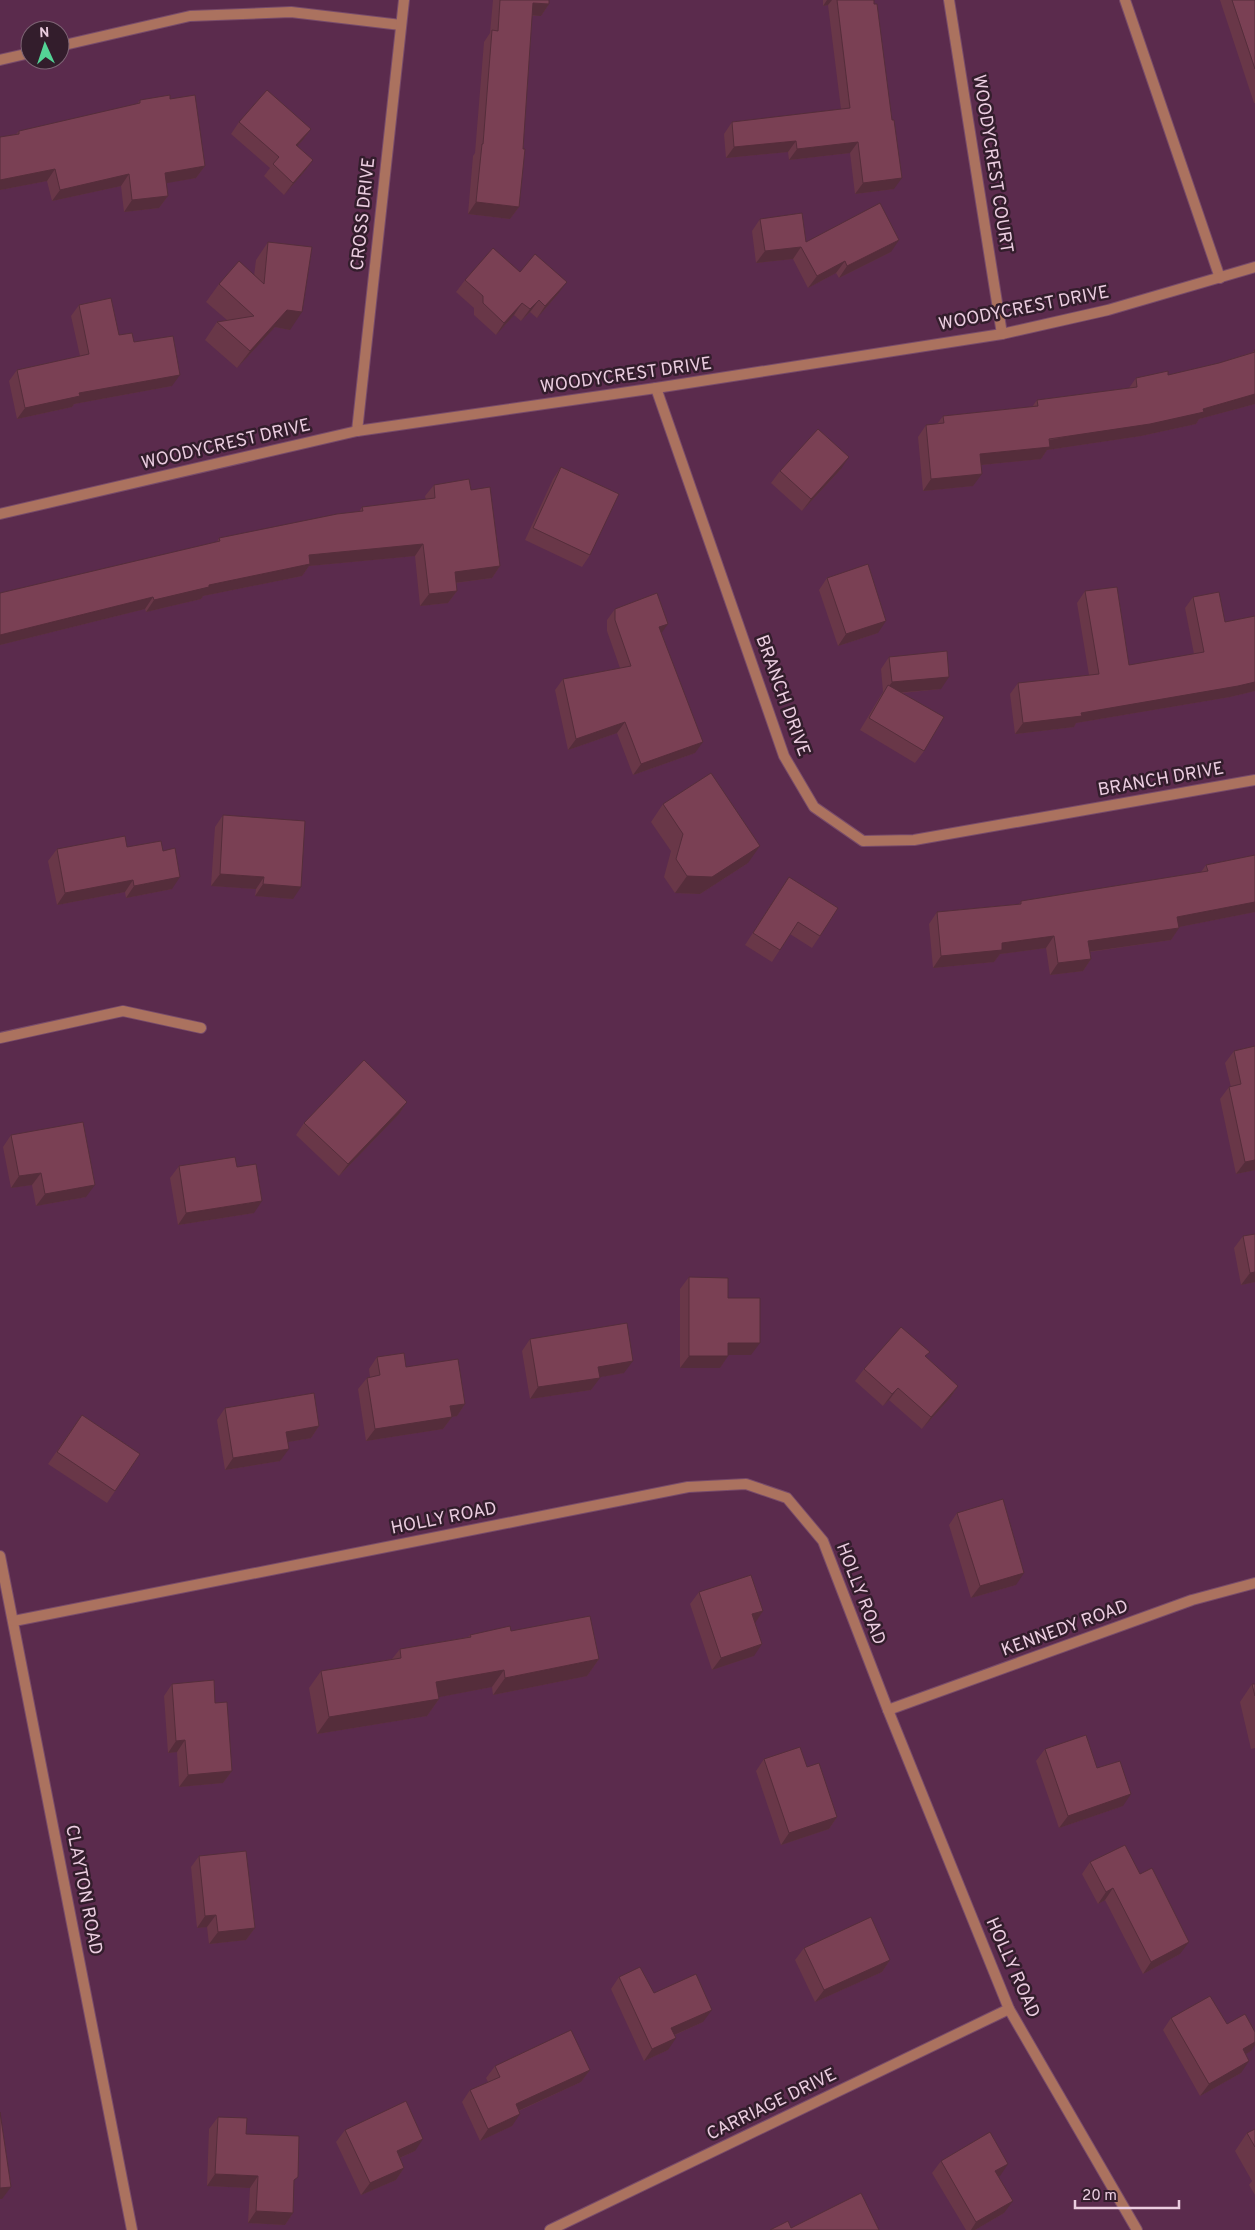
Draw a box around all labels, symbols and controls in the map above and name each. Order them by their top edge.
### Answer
north arrow [20,20,70,70]
text: N [39,25,50,42]
street label: WOODYCREST COURT [967,73,1017,255]
street label: CROSS DRIVE [347,156,381,272]
street label: WOODYCREST DRIVE [937,281,1111,337]
street label: WOODYCREST DRIVE [539,353,713,399]
street label: WOODYCREST DRIVE [139,414,313,476]
street label: BRANCH DRIVE [749,632,815,760]
street label: BRANCH DRIVE [1096,758,1226,802]
street label: HOLLY ROAD [389,1497,499,1541]
street label: HOLLY ROAD [830,1540,890,1648]
street label: KENNEDY ROAD [998,1595,1132,1663]
street label: CLAYTON ROAD [59,1823,107,1957]
street label: HOLLY ROAD [980,1914,1044,2022]
street label: CARRIAGE DRIVE [703,2064,841,2146]
scale bar [1075,2178,1179,2210]
text: 20 m [1082,2187,1117,2206]

